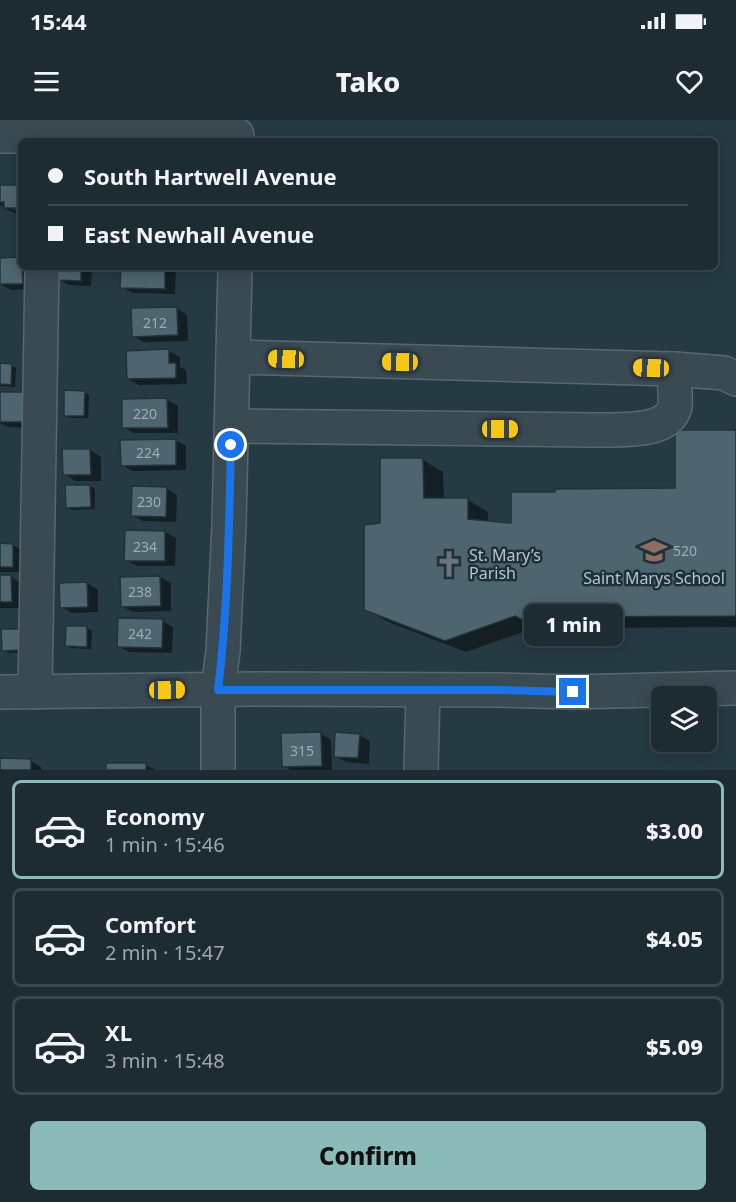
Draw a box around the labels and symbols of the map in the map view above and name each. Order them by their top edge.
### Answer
house number: 212 [143,313,167,332]
car [268,349,304,369]
car [382,353,418,371]
car [633,358,669,378]
house number: 220 [133,404,157,423]
car [482,420,518,438]
route start [217,431,244,458]
house number: 224 [136,443,160,462]
house number: 230 [137,492,161,511]
school or university icon: Saint Marys School [639,536,669,566]
house number: 234 [133,537,157,556]
house number: 520 [673,541,697,560]
place label: St. Mary’s Parish [469,544,541,584]
church icon: St. Mary’s Parish [434,549,464,579]
place label: Saint Marys School [583,567,725,589]
house number: 238 [128,582,152,601]
callout: 1 min [524,605,622,647]
house number: 242 [128,624,152,643]
route end [559,678,586,705]
car [149,681,185,699]
house number: 315 [290,741,314,760]

